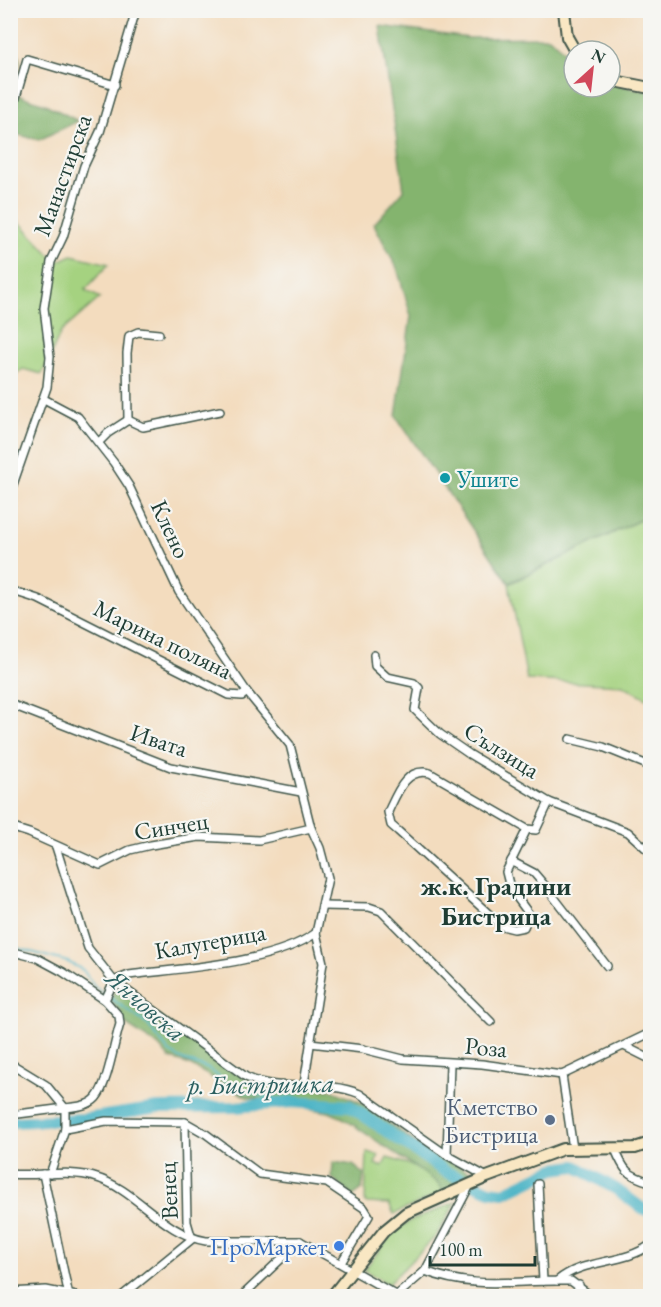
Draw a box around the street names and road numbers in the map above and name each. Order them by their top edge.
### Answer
street label: Манастирска [26,109,99,240]
street label: Клено [144,495,198,563]
street label: Марина поляна [89,592,238,686]
street label: Сълзица [458,715,546,785]
street label: Ивата [126,716,192,764]
street label: Синчец [132,805,211,847]
street label: Калугерица [152,916,268,966]
street label: Роза [464,1030,509,1064]
street label: Венец [151,1161,185,1221]

